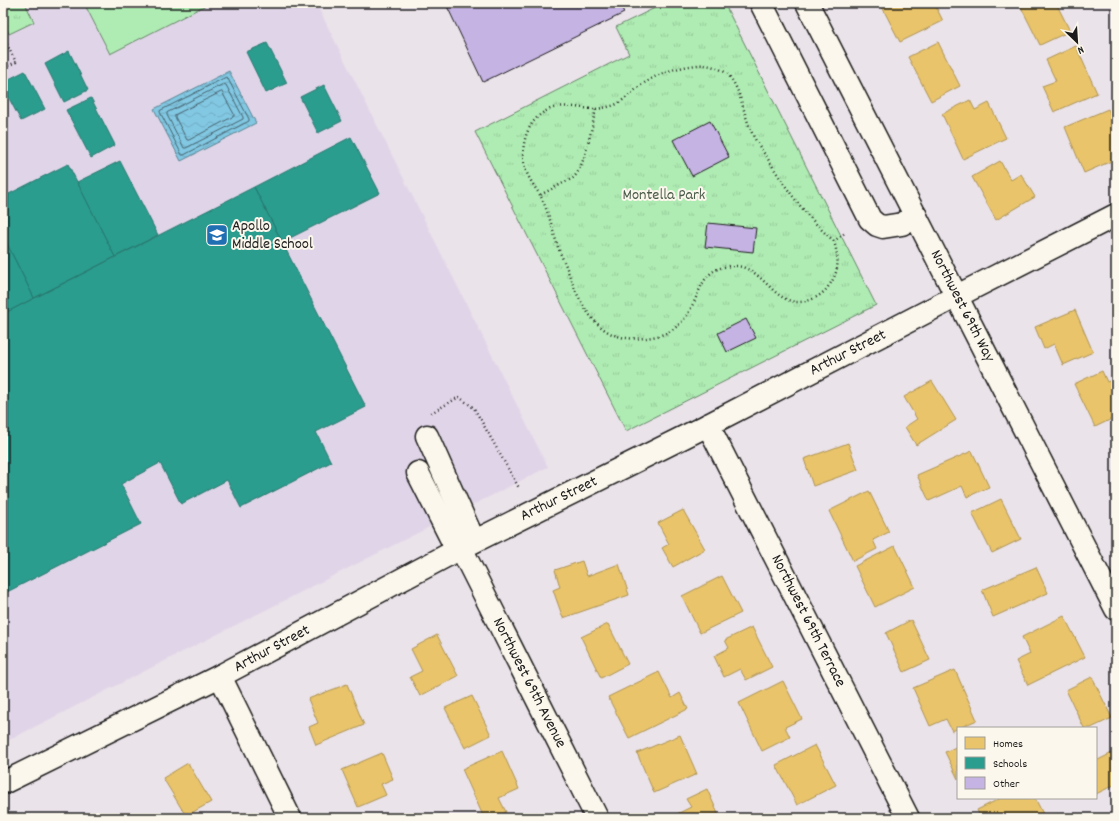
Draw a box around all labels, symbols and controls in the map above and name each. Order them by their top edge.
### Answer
north arrow [1057,22,1097,62]
text: N [1074,41,1086,58]
park label: Montella Park [623,184,705,207]
place label: Apollo Middle School [232,215,313,256]
school or university icon: Apollo Middle School [204,222,230,248]
street label: Northwest 69th Way [924,246,1000,367]
street label: Arthur Street [806,324,890,382]
street label: Arthur Street [517,470,602,528]
street label: Northwest 69th Terrace [765,551,851,691]
street label: Northwest 69th Avenue [486,614,572,752]
street label: Arthur Street [230,619,314,679]
legend [957,727,1097,799]
text: Homes [993,736,1023,753]
text: Schools [993,756,1027,773]
text: Other [993,776,1020,793]

